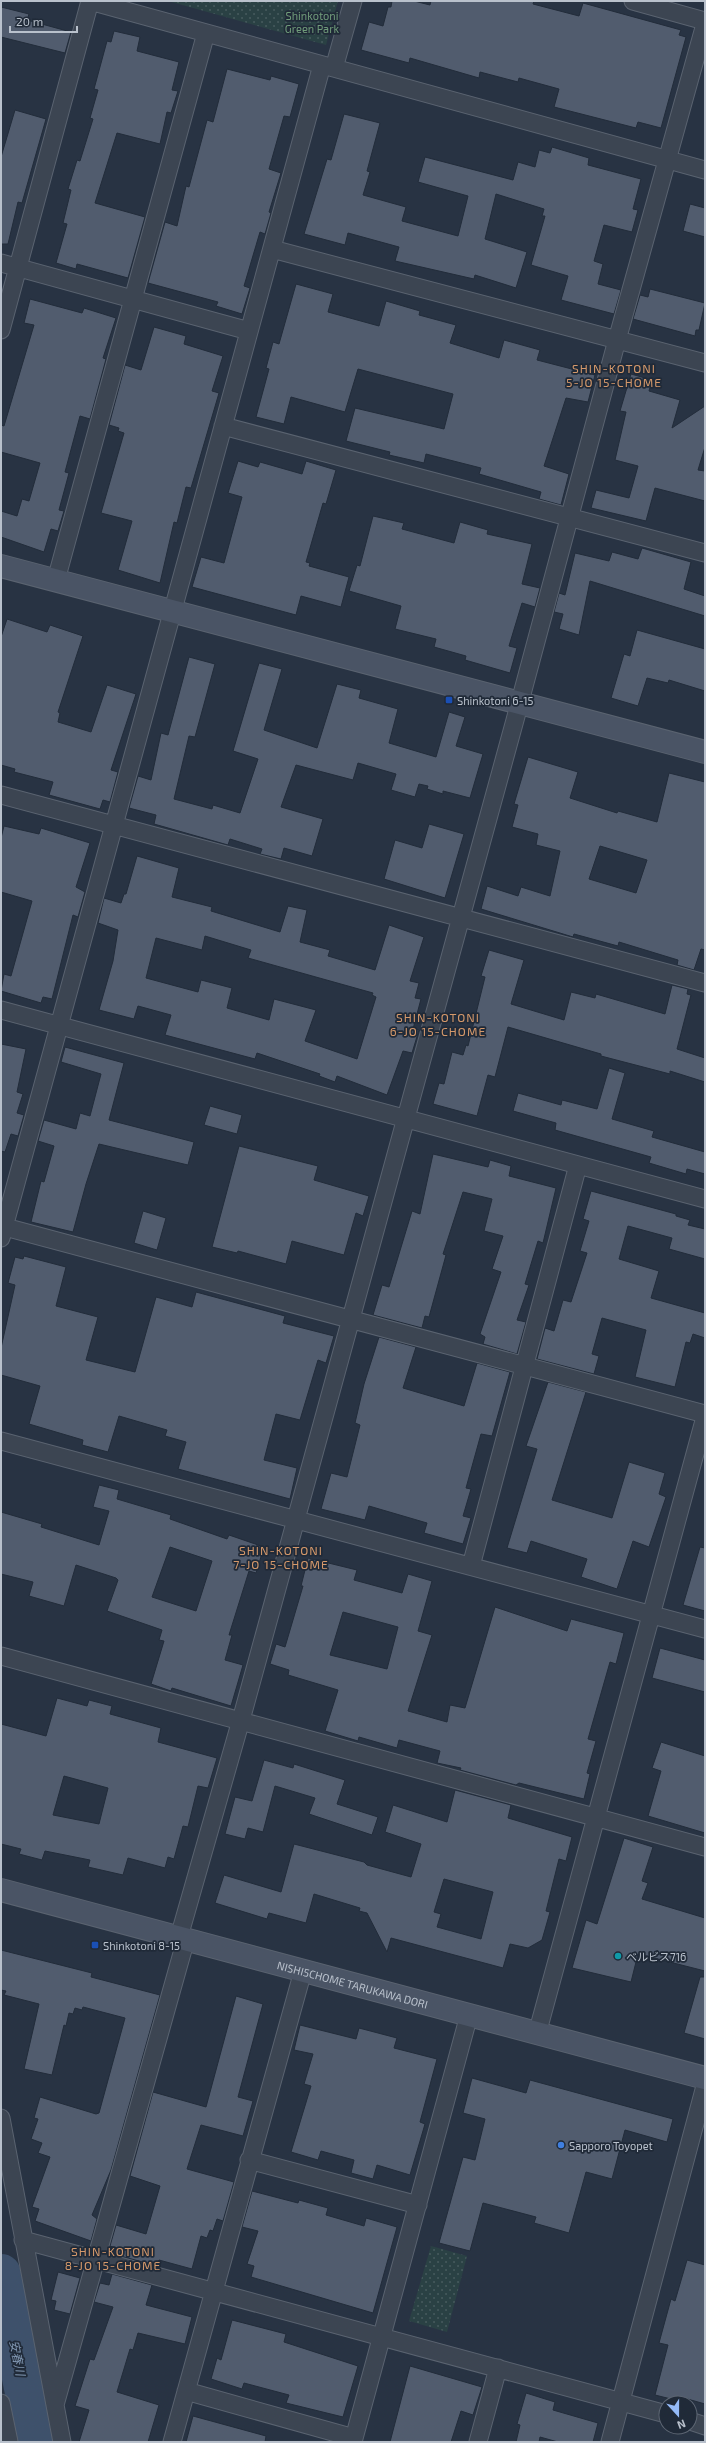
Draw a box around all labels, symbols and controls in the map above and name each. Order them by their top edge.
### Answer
scale bar [10,8,77,34]
park label: Shinkotoni Green Park [285,9,340,35]
text: 20 m [16,14,43,28]
district label: SHIN-KOTONI 5-JO 15-CHOME [566,361,662,389]
place label: Shinkotoni 6-15 [457,694,534,707]
marker: Shinkotoni 6-15 [444,695,454,705]
district label: SHIN-KOTONI 6-JO 15-CHOME [390,1010,486,1038]
district label: SHIN-KOTONI 7-JO 15-CHOME [233,1543,329,1571]
place label: Shinkotoni 8-15 [103,1939,180,1952]
marker: Shinkotoni 8-15 [90,1940,100,1950]
place label: ベルビス716 [626,1950,686,1963]
marker: ベルビス716 [613,1951,623,1961]
street label: NISHI5CHOME TARUKAWA DORI [276,1958,429,2010]
place label: Sapporo Toyopet [569,2139,653,2152]
marker: Sapporo Toyopet [556,2140,566,2150]
district label: SHIN-KOTONI 8-JO 15-CHOME [65,2244,161,2272]
water label: 安春川 [8,2339,29,2379]
north arrow [658,2395,698,2435]
text: N [676,2417,688,2432]

